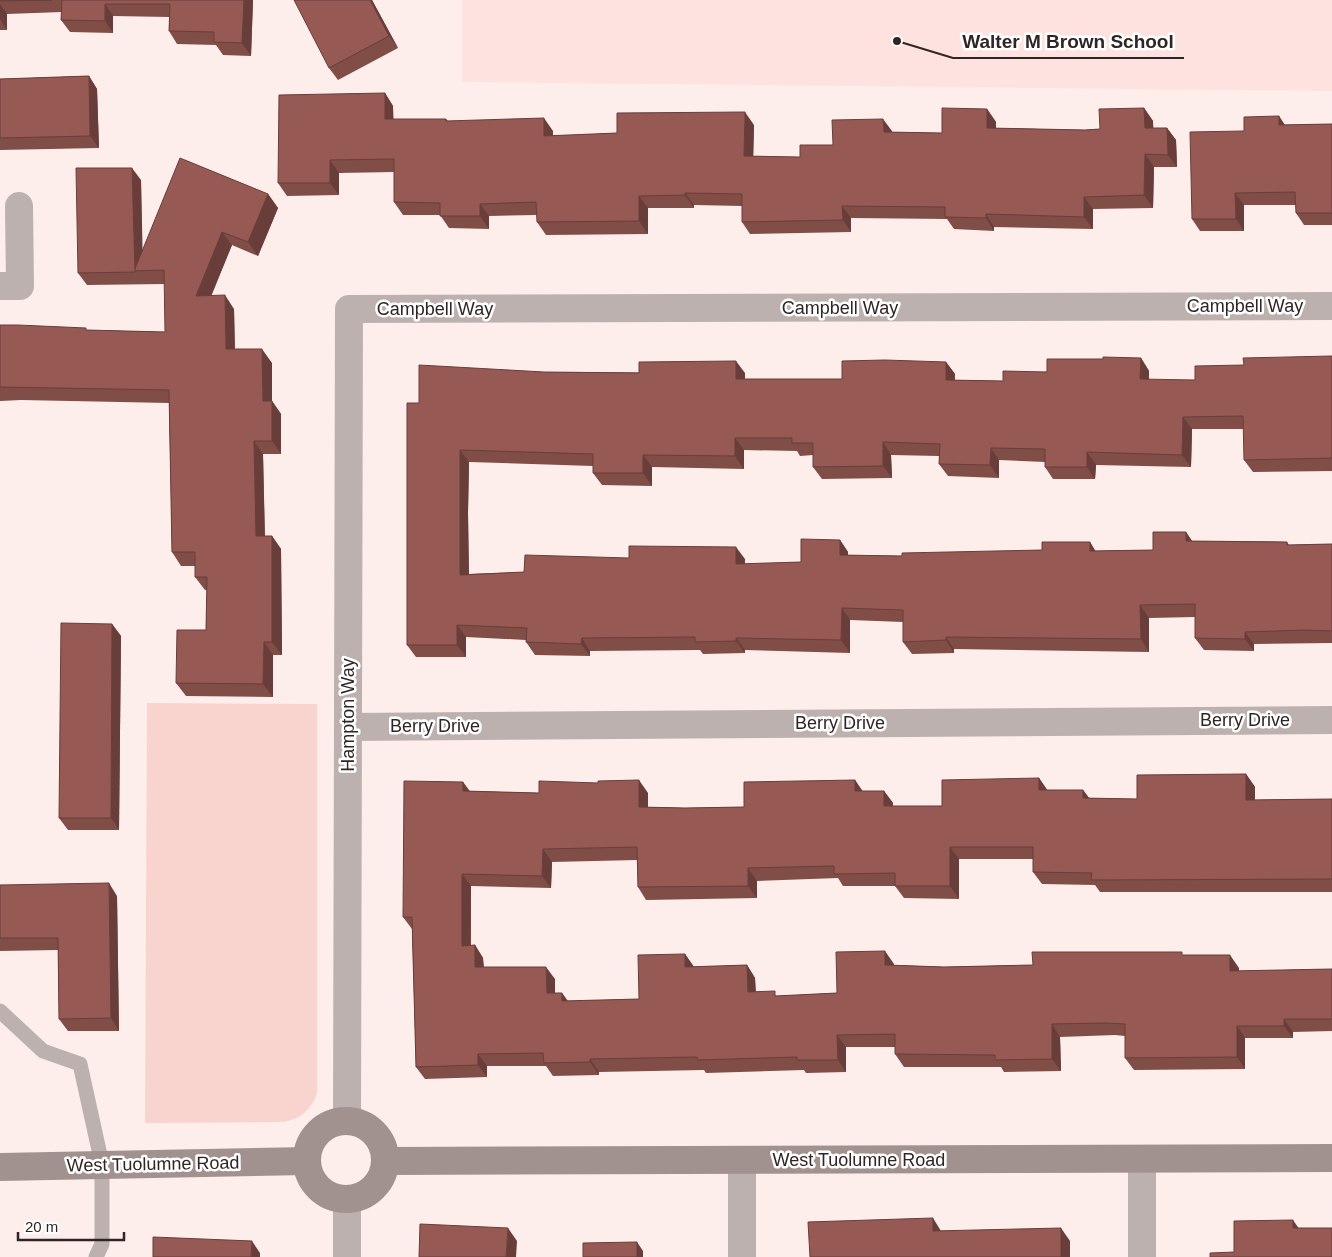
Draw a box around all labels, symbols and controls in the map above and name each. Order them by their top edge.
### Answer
callout: Walter M Brown School [953,24,1184,58]
text: Walter M Brown School [962,31,1174,52]
street label: Campbell Way [1187,296,1303,316]
street label: Campbell Way [782,298,898,318]
street label: Campbell Way [377,299,493,319]
street label: Hampton Way [338,658,358,772]
street label: Berry Drive [1200,710,1290,730]
street label: Berry Drive [795,713,885,733]
street label: Berry Drive [390,716,480,736]
street label: West Tuolumne Road [773,1150,945,1170]
street label: West Tuolumne Road [66,1152,240,1176]
scale bar [18,1210,124,1242]
text: 20 m [25,1218,58,1235]

